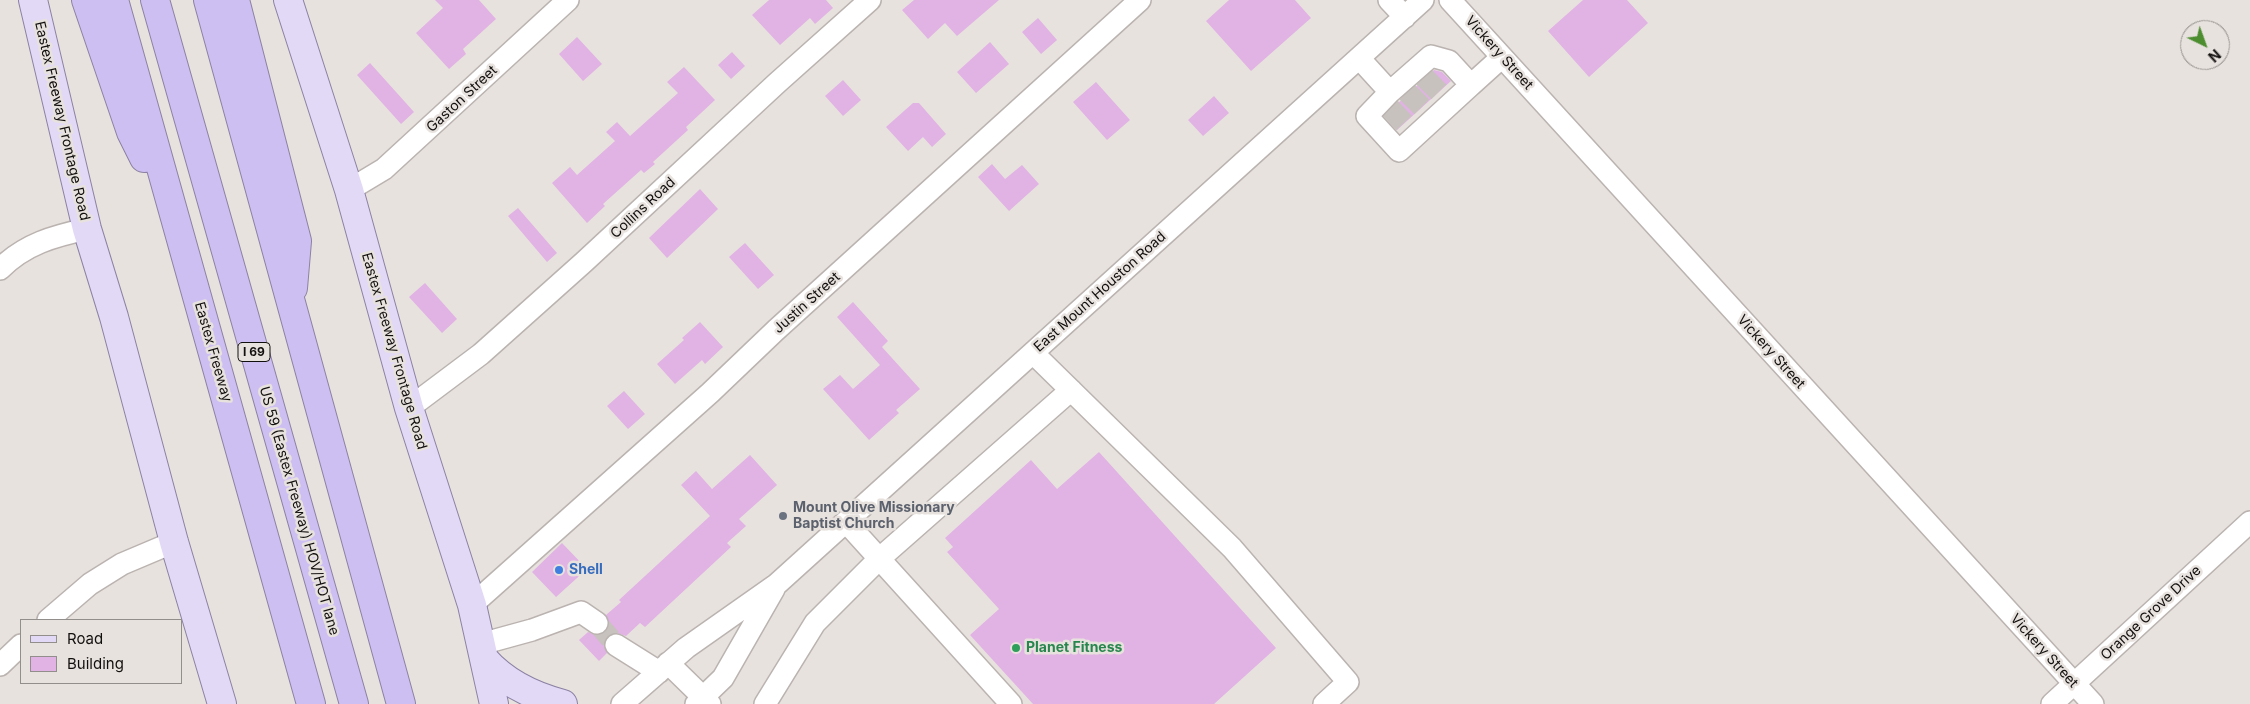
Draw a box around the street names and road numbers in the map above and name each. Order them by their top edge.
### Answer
street label: Vickery Street [1462,13,1536,93]
street label: Eastex Freeway Frontage Road [31,20,93,222]
street label: Gaston Street [423,62,501,136]
street label: Collins Road [607,174,679,242]
street label: East Mount Houston Road [1031,228,1169,356]
street label: Eastex Freeway Frontage Road [358,251,430,451]
street label: Justin Street [770,269,844,337]
street label: Eastex Freeway [191,300,235,404]
street label: Vickery Street [1734,312,1808,392]
road number: I 69 [238,342,270,362]
street label: US 59 (Eastex Freeway) HOV/HOT lane [255,385,343,637]
street label: Orange Grove Drive [2097,562,2205,664]
street label: Vickery Street [2007,611,2081,691]

